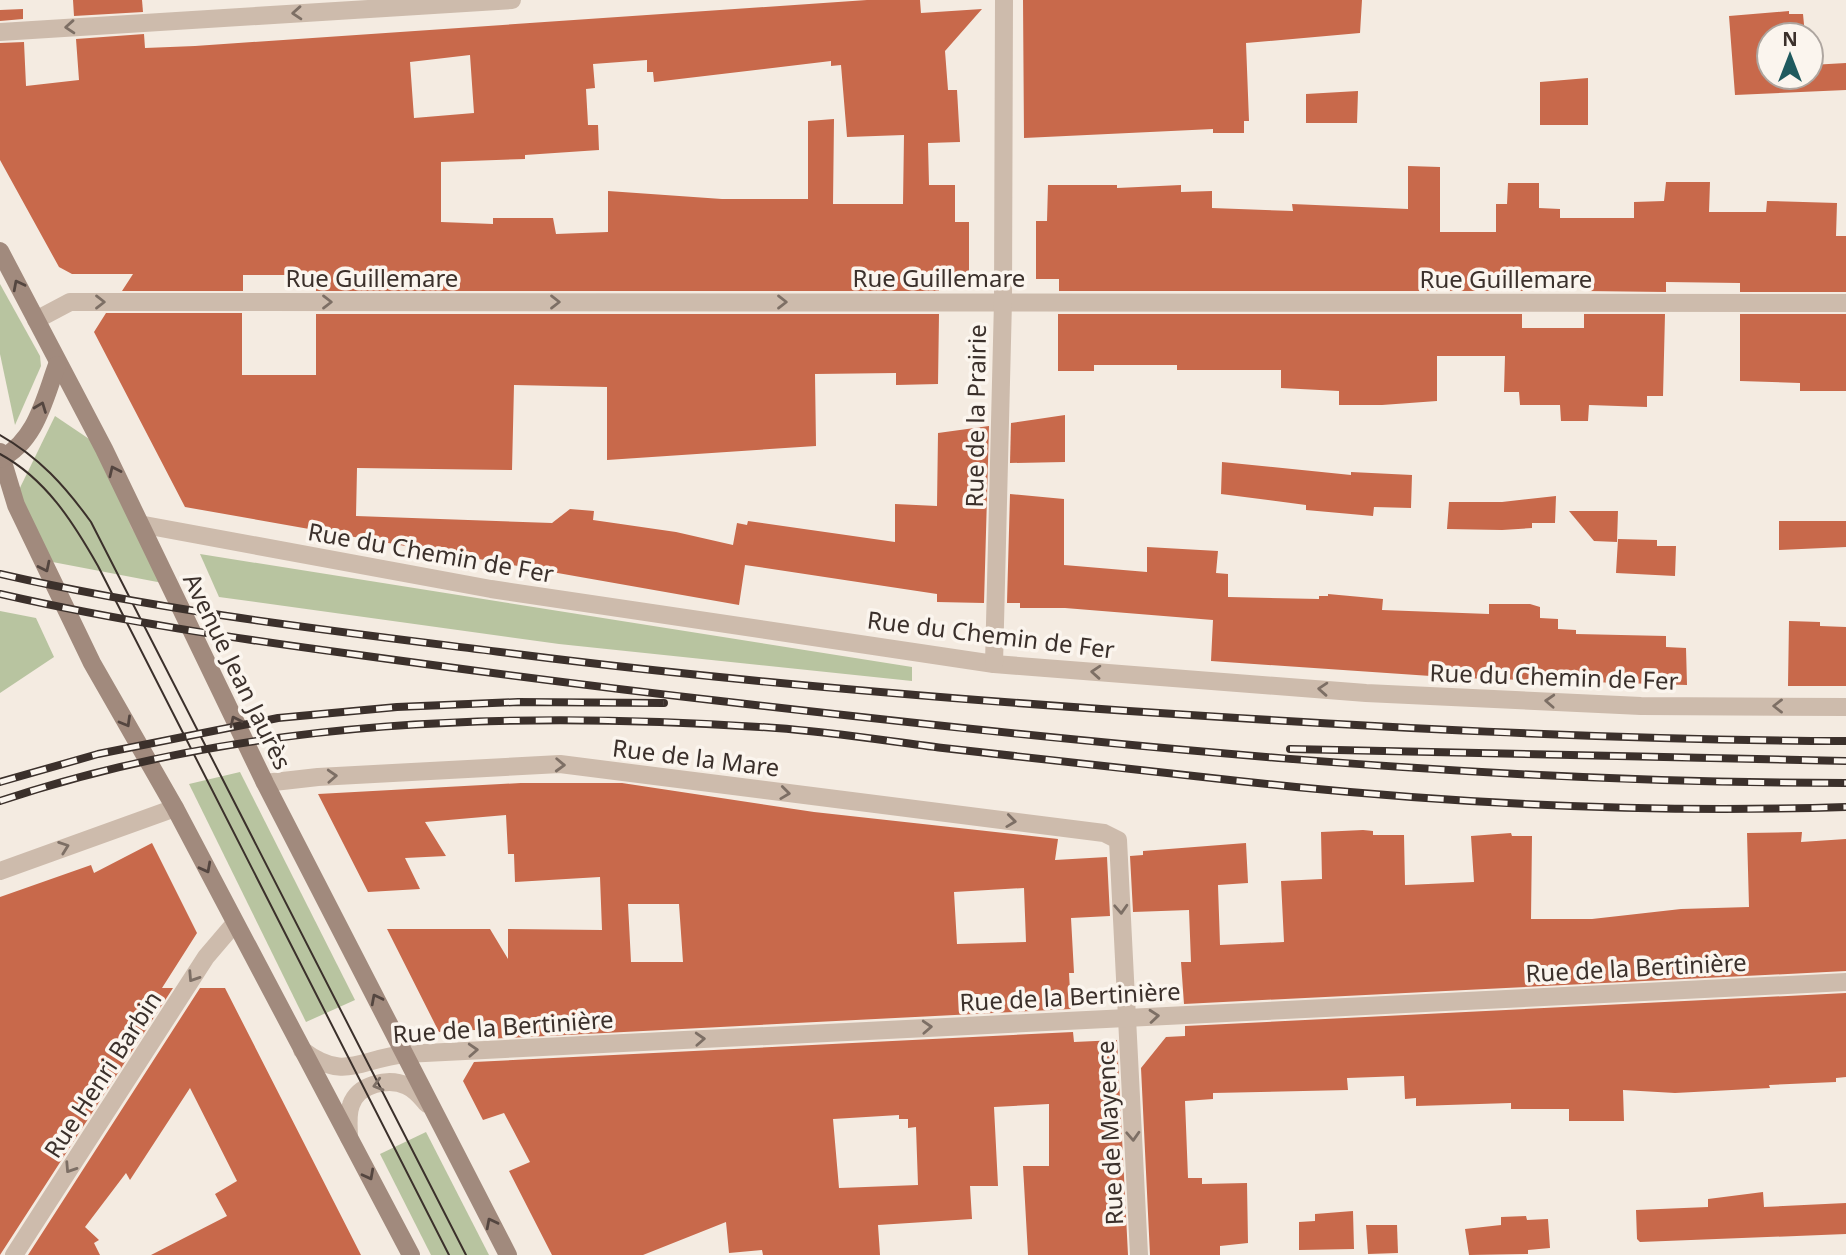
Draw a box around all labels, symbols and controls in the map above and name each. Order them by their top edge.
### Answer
one-way arrow [291,6,302,21]
one-way arrow [64,20,75,35]
north arrow [1755,21,1825,91]
text: N [1782,26,1798,52]
street label: Rue Guillemare [286,261,458,294]
street label: Rue Guillemare [853,261,1025,294]
street label: Rue Guillemare [1420,262,1592,295]
one-way arrow [13,280,27,292]
one-way arrow [95,294,106,310]
one-way arrow [323,294,333,310]
one-way arrow [550,294,561,310]
one-way arrow [777,294,788,309]
street label: Rue de la Prairie [957,324,993,508]
one-way arrow [33,402,47,414]
one-way arrow [108,466,122,479]
street label: Rue du Chemin de Fer [305,514,557,590]
one-way arrow [37,560,51,572]
street label: Avenue Jean Jaurès [176,567,300,775]
street label: Rue du Chemin de Fer [865,602,1117,666]
street label: Rue du Chemin de Fer [1429,655,1679,697]
one-way arrow [1091,665,1102,680]
one-way arrow [1317,682,1328,697]
one-way arrow [1545,694,1556,709]
one-way arrow [1772,698,1783,714]
one-way arrow [118,715,131,728]
one-way arrow [229,716,243,728]
street label: Rue de la Mare [611,730,781,784]
one-way arrow [555,757,565,773]
one-way arrow [327,768,338,783]
one-way arrow [779,785,791,800]
one-way arrow [1005,814,1017,829]
one-way arrow [57,841,69,855]
one-way arrow [198,861,212,873]
one-way arrow [1114,903,1129,914]
street label: Rue de la Bertinière [1525,945,1747,989]
one-way arrow [189,969,202,982]
street label: Rue de la Bertinière [959,974,1181,1018]
street label: Rue Henri Barbin [36,984,168,1164]
one-way arrow [371,994,385,1006]
street label: Rue de la Bertinière [391,1002,615,1050]
one-way arrow [1149,1009,1160,1024]
one-way arrow [922,1020,933,1035]
one-way arrow [695,1031,706,1046]
street label: Rue de Mayence [1088,1040,1130,1226]
one-way arrow [468,1043,479,1058]
one-way arrow [373,1077,385,1091]
one-way arrow [1125,1131,1140,1142]
one-way arrow [66,1160,78,1173]
one-way arrow [360,1168,374,1180]
one-way arrow [486,1218,500,1230]

